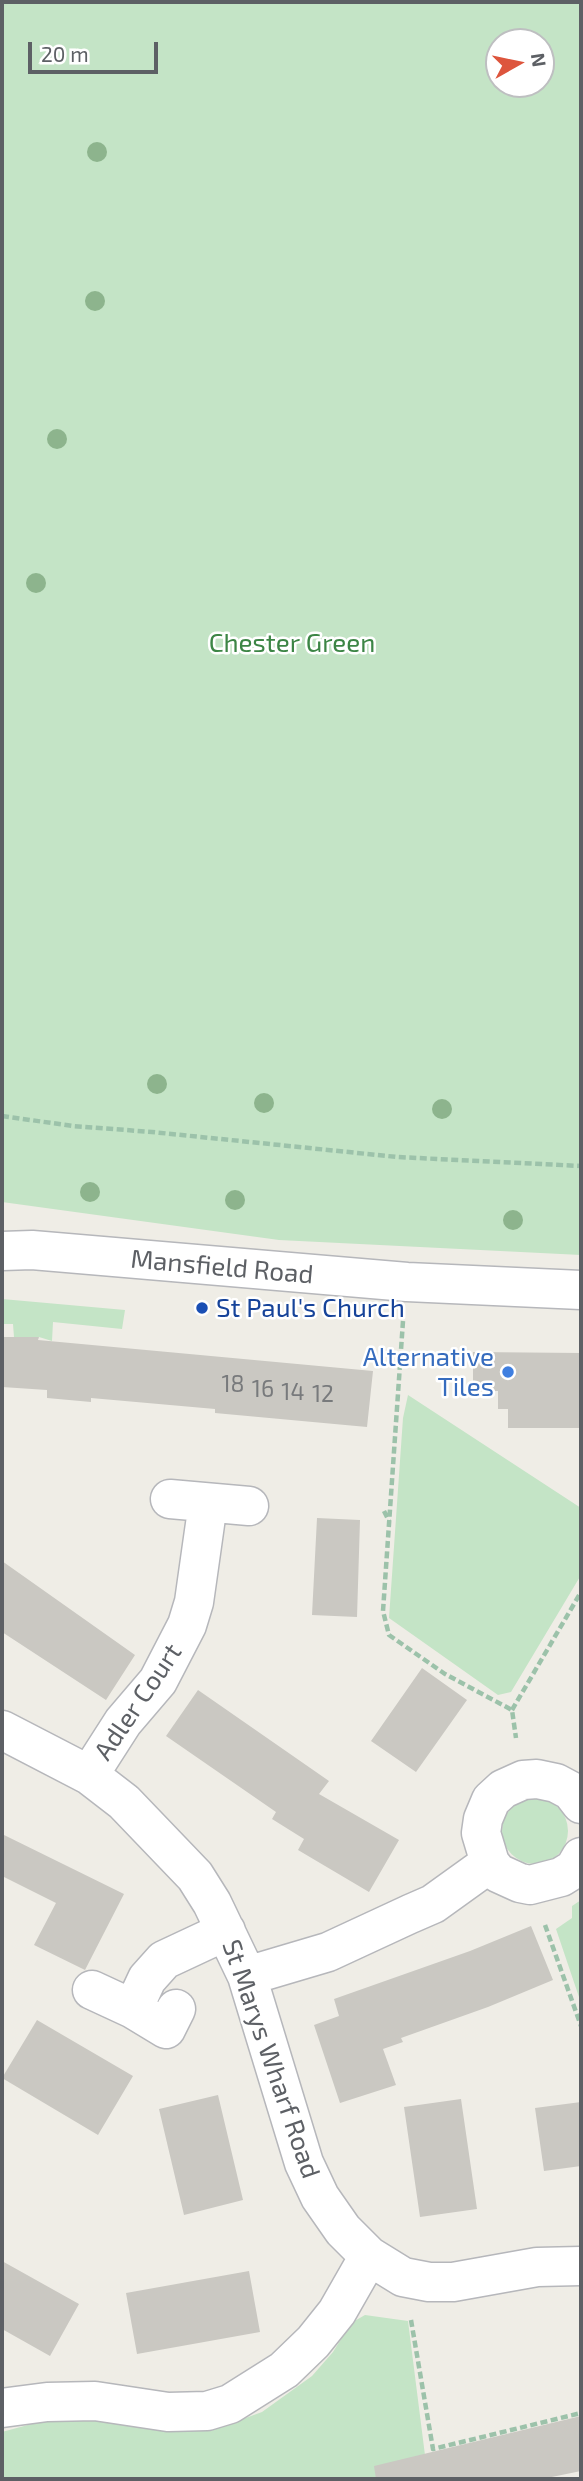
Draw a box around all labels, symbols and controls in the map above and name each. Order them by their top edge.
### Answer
scale bar [32,28,161,72]
north arrow [485,28,555,98]
text: 20 m [41,41,89,66]
text: N [527,51,552,69]
park label: Chester Green [209,627,375,659]
street label: Mansfield Road [129,1243,315,1291]
place label: St Paul's Church [216,1292,405,1324]
marker: St Paul's Church [194,1300,210,1316]
place label: Alternative Tiles [363,1341,494,1402]
marker: Alternative Tiles [500,1364,516,1380]
house number: 18 [221,1370,245,1398]
house number: 16 [252,1375,274,1403]
house number: 14 [281,1378,305,1406]
house number: 12 [312,1380,334,1408]
street label: Adler Court [88,1638,188,1766]
street label: St Marys Wharf Road [215,1936,327,2182]

